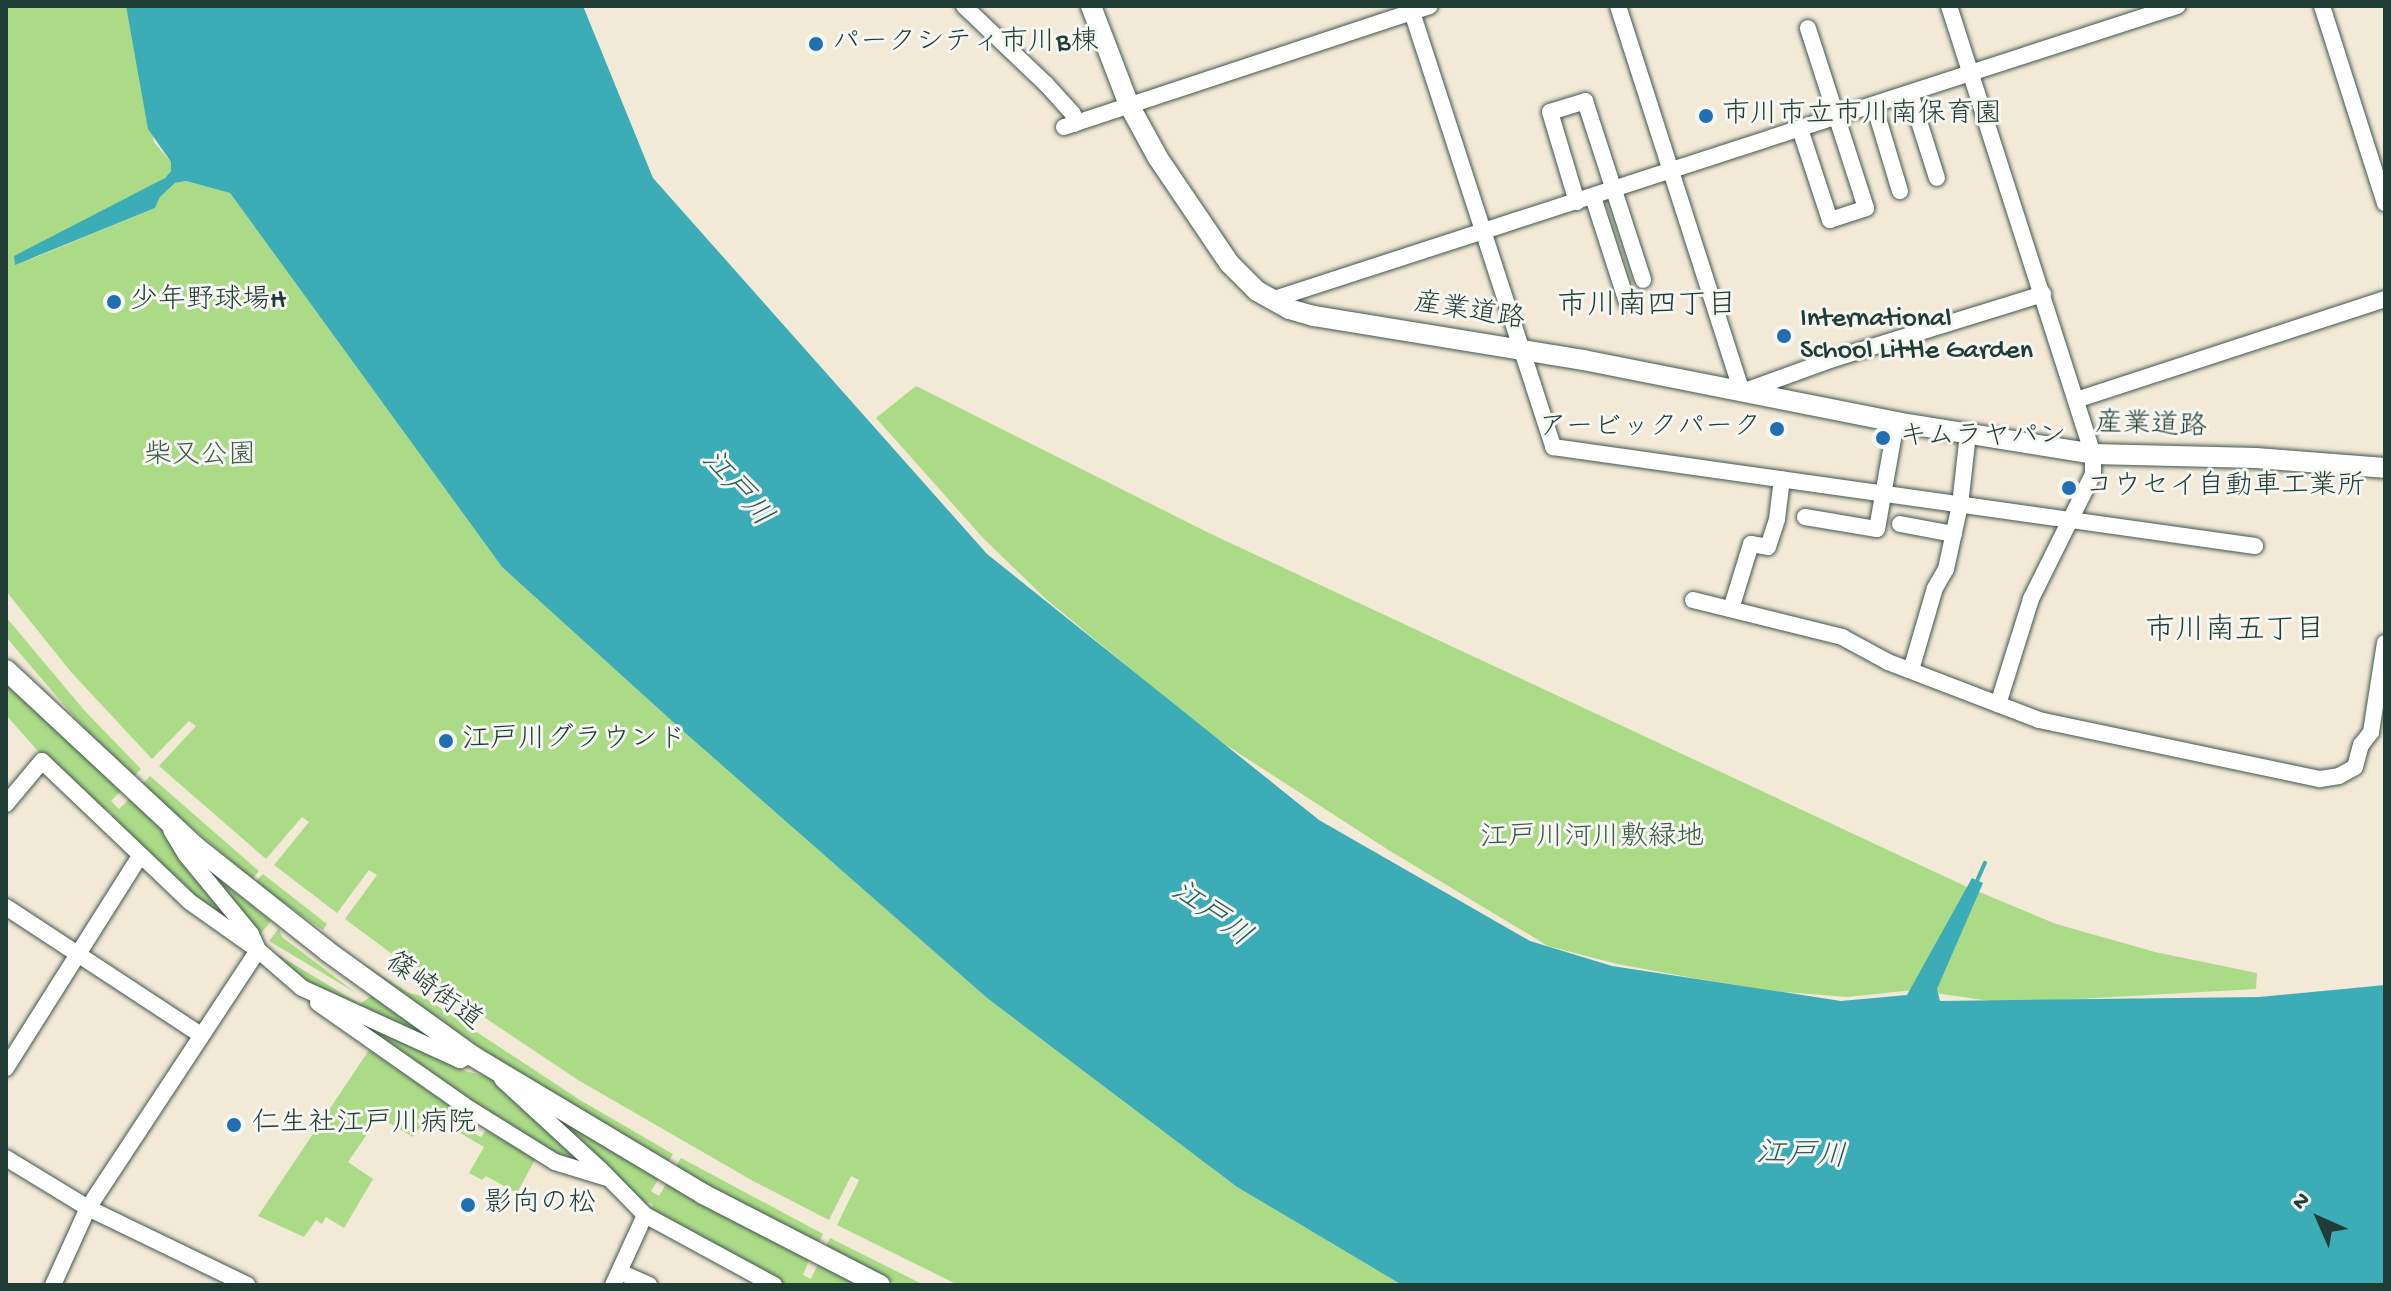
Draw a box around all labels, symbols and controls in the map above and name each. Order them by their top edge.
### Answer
place label: パークシティ市川B棟 [832,27,1098,61]
marker: パークシティ市川B棟 [807,35,825,53]
place label: 市川市立市川南保育園 [1722,99,2002,133]
marker: 市川市立市川南保育園 [1697,107,1715,125]
place label: 少年野球場H [130,285,286,319]
street label: 産業道路 [1411,288,1527,338]
district label: 市川南四丁目 [1557,290,1737,326]
marker: 少年野球場H [105,293,123,311]
place label: International School Little Garden [1800,303,2033,369]
marker: International School Little Garden [1775,327,1793,345]
street label: 産業道路 [2094,408,2208,446]
place label: アービックパーク [1538,412,1761,446]
marker: アービックパーク [1768,420,1786,438]
place label: キムラヤパン [1899,421,2067,455]
marker: キムラヤパン [1874,429,1892,447]
park label: 柴又公園 [144,440,256,474]
water label: 江戸川 [692,444,778,536]
place label: コウセイ自動車工業所 [2085,471,2365,505]
marker: コウセイ自動車工業所 [2060,479,2078,497]
district label: 市川南五丁目 [2145,615,2325,651]
place label: 江戸川グラウンド [462,724,686,758]
marker: 江戸川グラウンド [437,732,455,750]
park label: 江戸川河川敷緑地 [1480,822,1704,856]
water label: 江戸川 [1163,875,1257,957]
street label: 篠崎街道 [378,946,488,1040]
place label: 仁生社江戸川病院 [252,1108,476,1142]
marker: 仁生社江戸川病院 [223,1114,245,1136]
water label: 江戸川 [1755,1138,1847,1178]
north arrow [2279,1179,2359,1259]
place label: 影向の松 [484,1188,596,1222]
text: N [2288,1188,2316,1216]
marker: 影向の松 [459,1196,477,1214]

